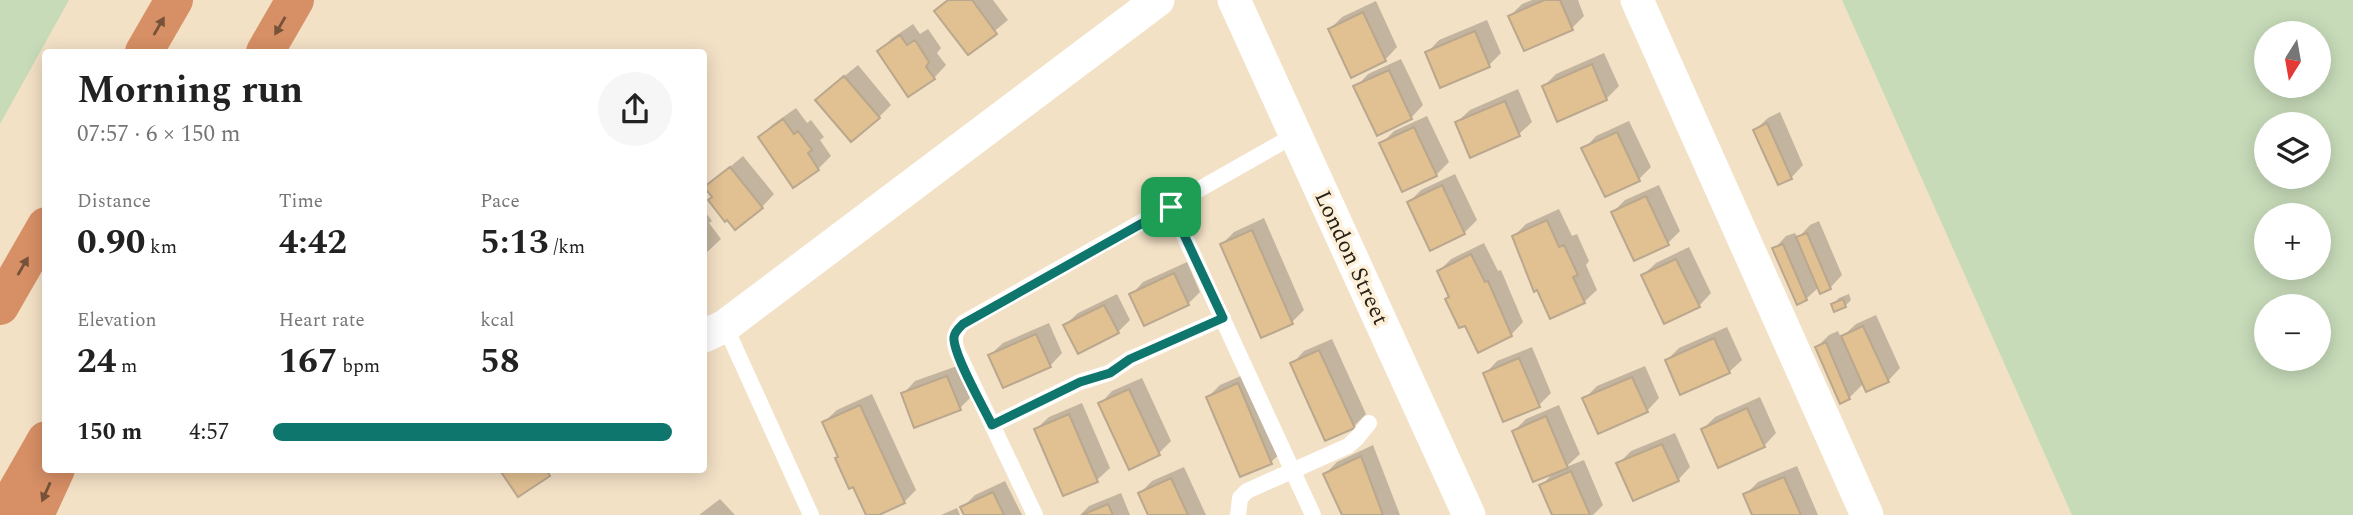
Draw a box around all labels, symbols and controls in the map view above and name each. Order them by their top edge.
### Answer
one-way arrow [153,17,165,36]
one-way arrow [274,17,286,36]
north arrow [2254,21,2331,98]
map controls [2254,21,2331,371]
text: Morning run [77,62,303,120]
button: share [598,72,672,146]
button: layers [2254,112,2331,189]
text: 07:57 · 6 × 150 m [77,117,241,152]
pin [1141,177,1201,237]
street label: London Street [1304,185,1398,331]
text: Distance [77,187,151,216]
text: Time [279,187,323,216]
text: Pace [480,187,520,216]
icon: arrive [1152,188,1190,226]
button: + [2254,203,2331,280]
text: 0.90 [77,216,145,269]
text: 4:42 [279,216,347,269]
text: 5:13 [480,216,549,269]
text: km [145,233,177,262]
text: /km [549,233,585,262]
one-way arrow [17,256,29,275]
button: − [2254,294,2331,371]
text: Elevation [77,306,157,335]
text: Heart rate [279,306,365,335]
text: kcal [480,306,514,335]
text: 24 [77,335,116,388]
text: 167 [279,335,338,388]
text: 58 [480,335,520,388]
text: m [116,352,137,381]
text: bpm [338,352,380,381]
text: 150 m [77,415,142,450]
text: 4:57 [189,415,229,450]
one-way arrow [40,482,52,502]

